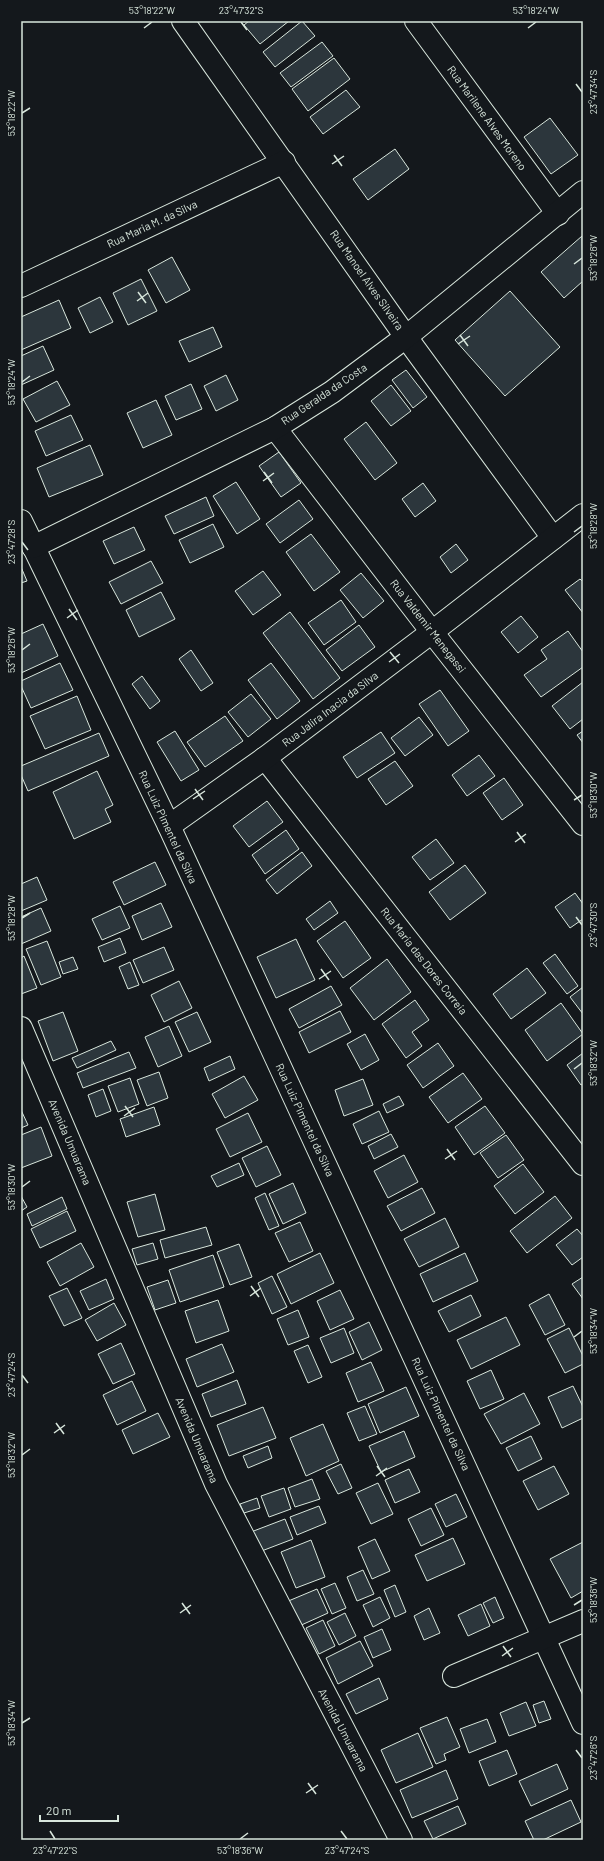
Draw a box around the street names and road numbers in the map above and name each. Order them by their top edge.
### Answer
street label: Rua Marilene Alves Moreno [445,63,530,173]
street label: Rua Maria M. da Silva [105,197,199,250]
street label: Rua Manoel Alves Silveira [328,227,407,332]
street label: Rua Geralda da Costa [278,360,369,427]
street label: Rua Valdemir Menegassi [388,576,469,675]
street label: Rua Jalira Inacia da Silva [279,668,380,749]
street label: Rua Luiz Pimentel da Silva [136,768,200,885]
street label: Rua Maria das Dores Correia [378,904,470,1017]
street label: Rua Luiz Pimentel da Silva [273,1061,337,1178]
street label: Avenida Umuarama [47,1097,94,1187]
street label: Rua Luiz Pimentel da Silva [409,1355,473,1472]
street label: Avenida Umuarama [174,1395,221,1485]
street label: Avenida Umuarama [316,1686,371,1773]

